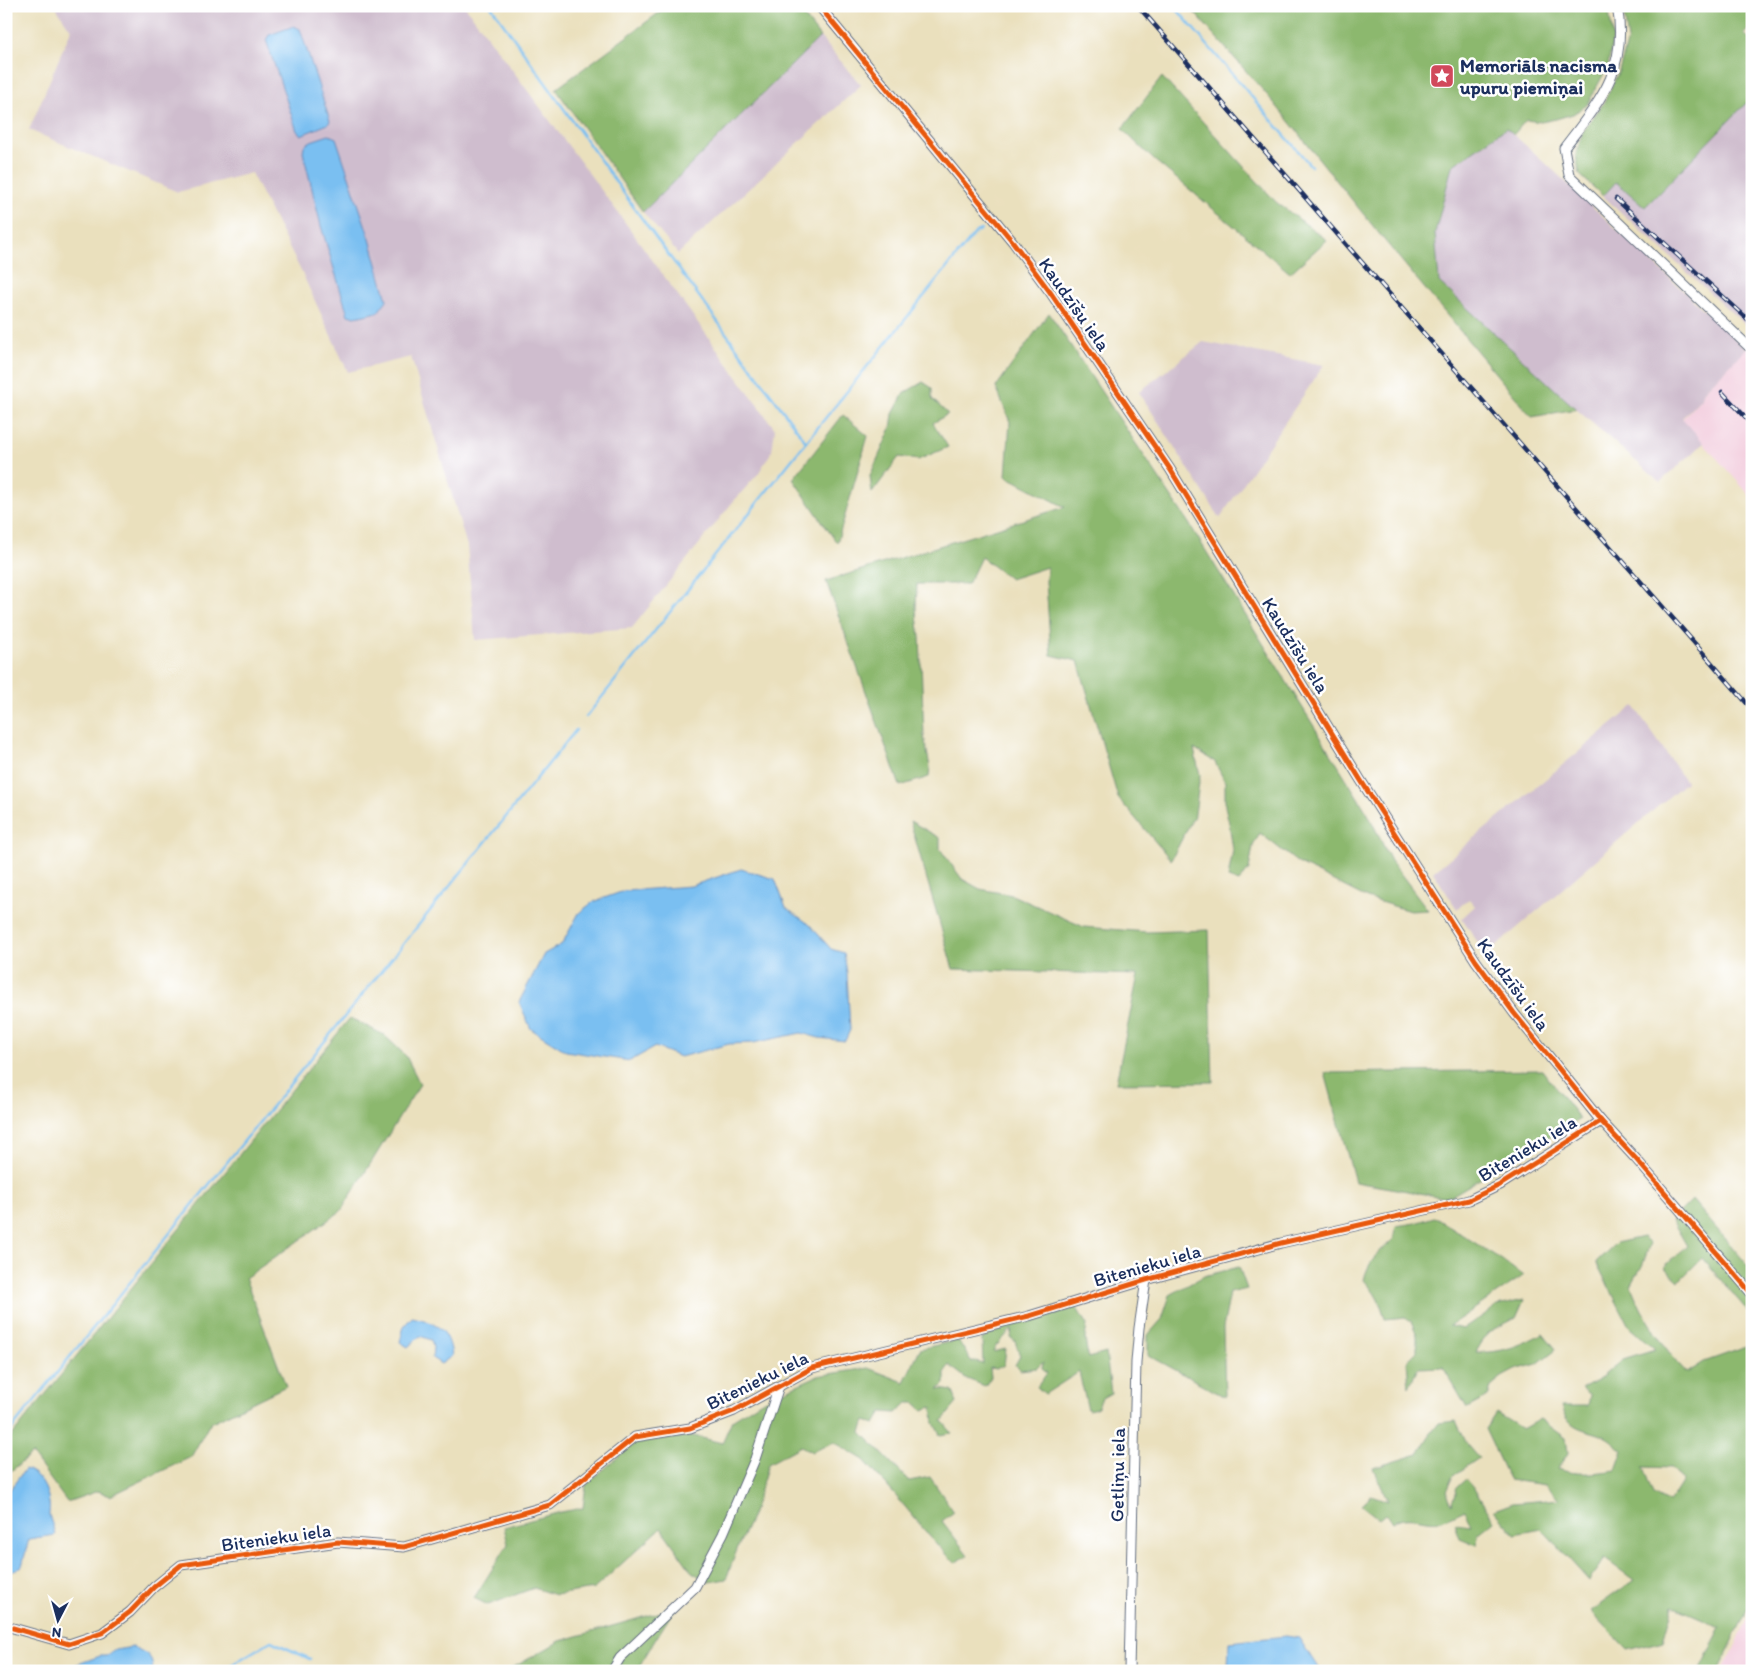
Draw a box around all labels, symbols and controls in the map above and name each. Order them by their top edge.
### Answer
place label: Memoriāls nacisma upuru piemiņai [1459,54,1617,99]
place icon: Memoriāls nacisma upuru piemiņai [1429,63,1455,89]
street label: Kaudzīšu iela [1034,253,1115,356]
street label: Kaudzīšu iela [1257,593,1334,698]
street label: Kaudzīšu iela [1472,934,1555,1035]
street label: Bitenieku iela [1474,1110,1581,1187]
street label: Bitenieku iela [1091,1239,1203,1292]
street label: Bitenieku iela [703,1346,812,1415]
street label: Getliņu iela [1105,1428,1130,1522]
street label: Bitenieku iela [220,1518,332,1557]
north arrow [32,1594,82,1644]
text: N [51,1623,62,1641]

